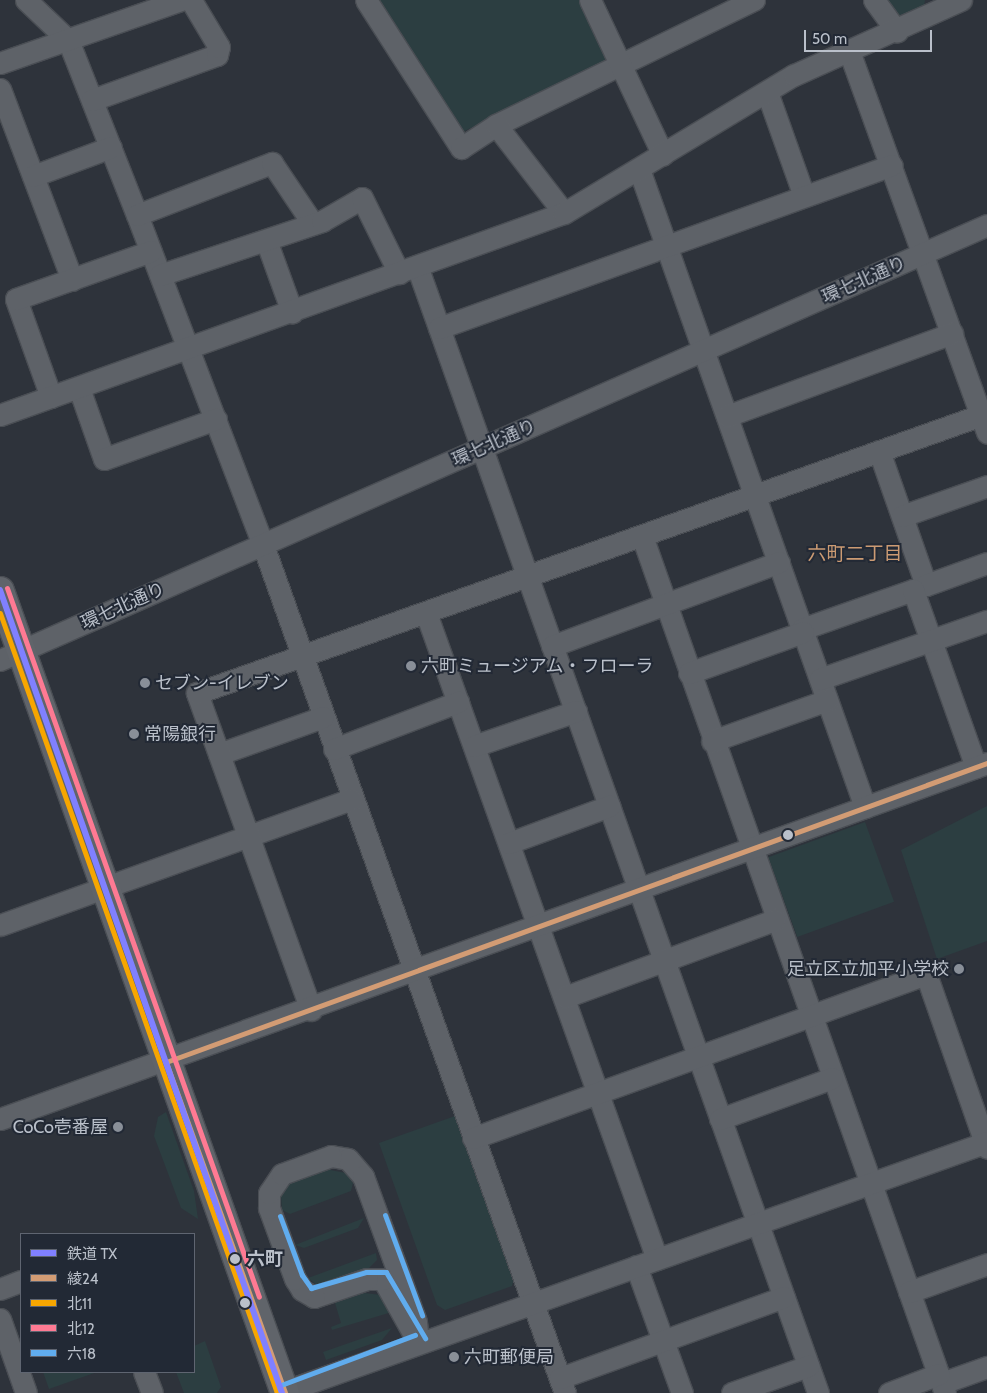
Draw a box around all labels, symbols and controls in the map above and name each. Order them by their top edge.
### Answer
scale bar [807,20,934,52]
text: 50 m [812,30,847,48]
street label: 環七北通り [818,252,910,308]
street label: 環七北通り [448,415,540,471]
district label: 六町二丁目 [808,543,902,565]
street label: 環七北通り [77,578,169,634]
place label: 六町ミュージアム・フローラ [421,655,655,677]
marker: 六町ミュージアム・フローラ [405,660,417,672]
place label: セブン-イレブン [155,672,289,694]
marker: セブン-イレブン [139,677,151,689]
place label: 常陽銀行 [144,723,216,745]
marker: 常陽銀行 [128,728,140,740]
unlabelled marker [783,830,793,840]
place label: 足立区立加平小学校 [787,958,949,980]
marker: 足立区立加平小学校 [953,963,965,975]
place label: CoCo壱番屋 [13,1116,108,1138]
marker: CoCo壱番屋 [112,1121,124,1133]
legend [20,1233,195,1373]
text: 鉄道 TX [67,1245,117,1263]
place label: 六町 [247,1248,283,1270]
marker: 六町 [227,1251,243,1267]
text: 綾24 [67,1270,99,1288]
text: 北11 [67,1295,92,1313]
unlabelled marker [240,1298,250,1308]
text: 北12 [67,1320,95,1338]
text: 六18 [67,1345,96,1363]
place label: 六町郵便局 [464,1346,554,1368]
marker: 六町郵便局 [448,1351,460,1363]

